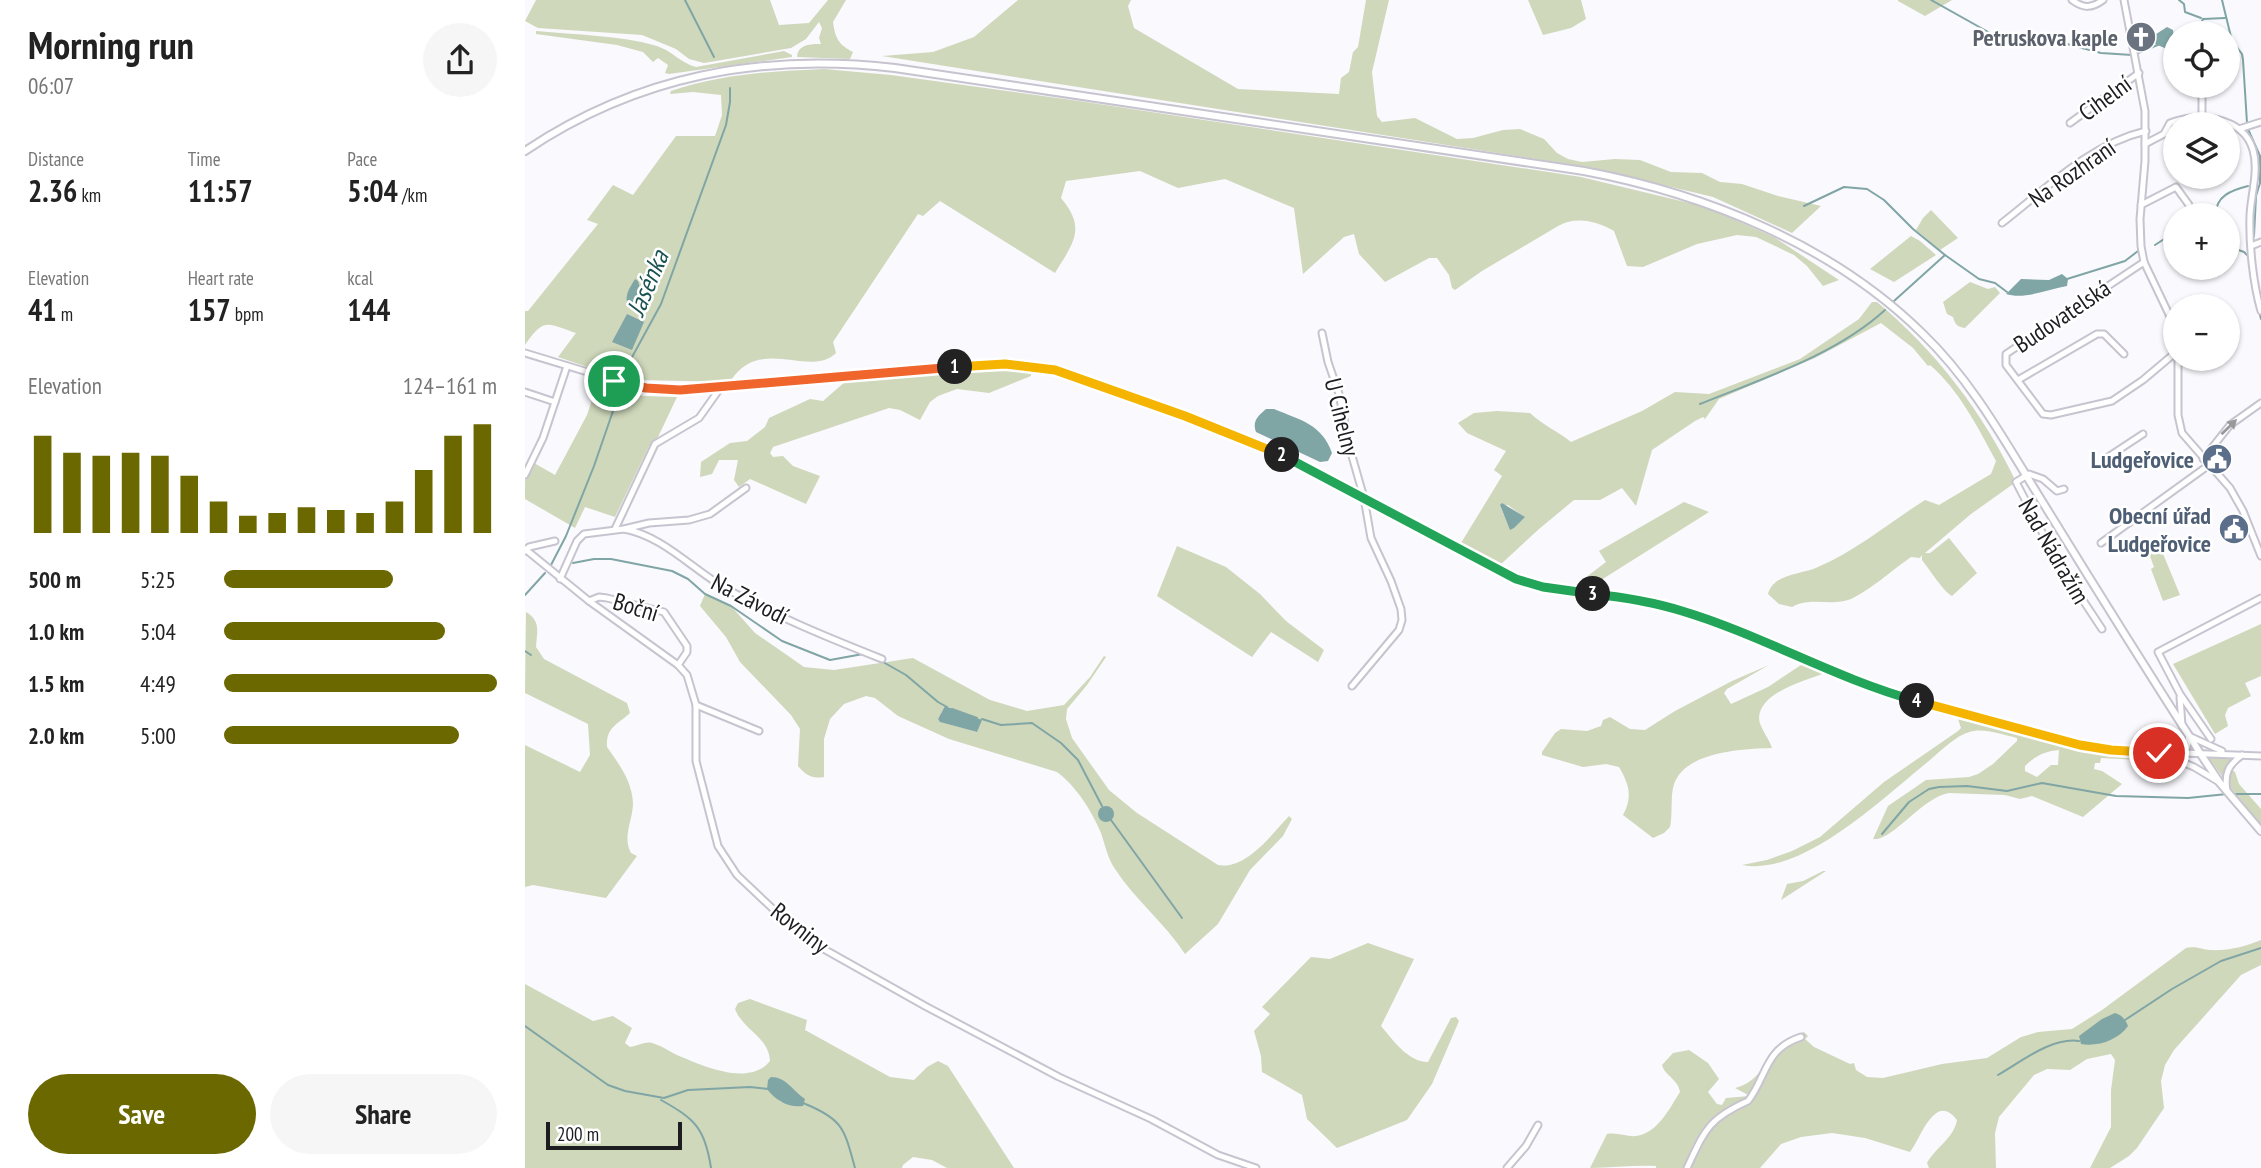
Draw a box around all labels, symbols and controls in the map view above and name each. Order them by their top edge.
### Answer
text: Morning run [28,20,194,69]
church icon: Petruskova kaple [2124,20,2158,54]
map controls [2163,21,2240,371]
button: locate [2163,21,2240,98]
place label: Petruskova kaple [1973,22,2118,53]
button: share [423,23,497,97]
street label: Cihelní [2072,68,2138,128]
text: 06:07 [28,71,74,100]
button: layers [2163,112,2240,189]
street label: Na Rozhraní [2022,132,2122,214]
text: Distance [28,147,84,171]
text: Time [188,147,221,171]
text: Pace [347,147,377,171]
text: 2.36 [28,171,77,210]
text: 11:57 [188,171,253,210]
text: 5:04 [347,171,398,210]
text: km [77,183,101,207]
text: /km [398,183,427,207]
button: + [2163,203,2240,280]
water label: Jasénka [618,244,676,322]
text: Elevation [28,266,89,290]
text: Heart rate [188,266,254,290]
text: kcal [347,266,373,290]
street label: Budovatelská [2008,272,2116,360]
text: 41 [28,290,57,329]
text: 157 [188,290,231,329]
text: 144 [347,290,390,329]
button: − [2163,294,2240,371]
text: m [57,302,73,326]
text: bpm [231,302,264,326]
pin: 1 [937,350,973,384]
pin [584,351,644,411]
text: 1 [950,354,959,378]
icon: arrive [595,362,633,400]
text: Elevation [28,371,102,400]
text: 124–161 m [403,371,497,400]
street label: U Cihelny [1317,375,1367,459]
one-way arrow [2220,419,2237,436]
pin: 2 [1265,438,1299,472]
text: 2 [1277,442,1286,466]
public building icon: Ludgeřovice [2200,442,2234,476]
place label: Ludgeřovice [2091,444,2194,475]
street label: Nad Nádražím [2011,493,2097,609]
place label: Obecní úřad Ludgeřovice [2108,500,2211,559]
public building icon: Obecní úřad Ludgeřovice [2217,512,2251,546]
text: 500 m [28,565,81,594]
text: 5:25 [140,565,176,594]
street label: Na Závodí [706,566,794,632]
pin: 3 [1575,576,1611,612]
text: 3 [1588,581,1597,605]
street label: Boční [609,585,663,629]
text: 1.0 km [28,617,84,646]
text: 5:04 [140,617,176,646]
text: 1.5 km [28,669,84,698]
text: 4:49 [140,669,176,698]
pin: 4 [1899,684,1935,718]
text: 4 [1912,688,1921,712]
text: 2.0 km [28,721,84,750]
text: 5:00 [140,721,176,750]
pin [2129,723,2189,783]
icon: check [2140,734,2178,772]
street label: Rovniny [765,896,835,960]
button: Save [28,1074,256,1154]
button: Share [270,1074,497,1154]
scale bar [546,1119,683,1151]
text: 200 m [557,1122,599,1146]

